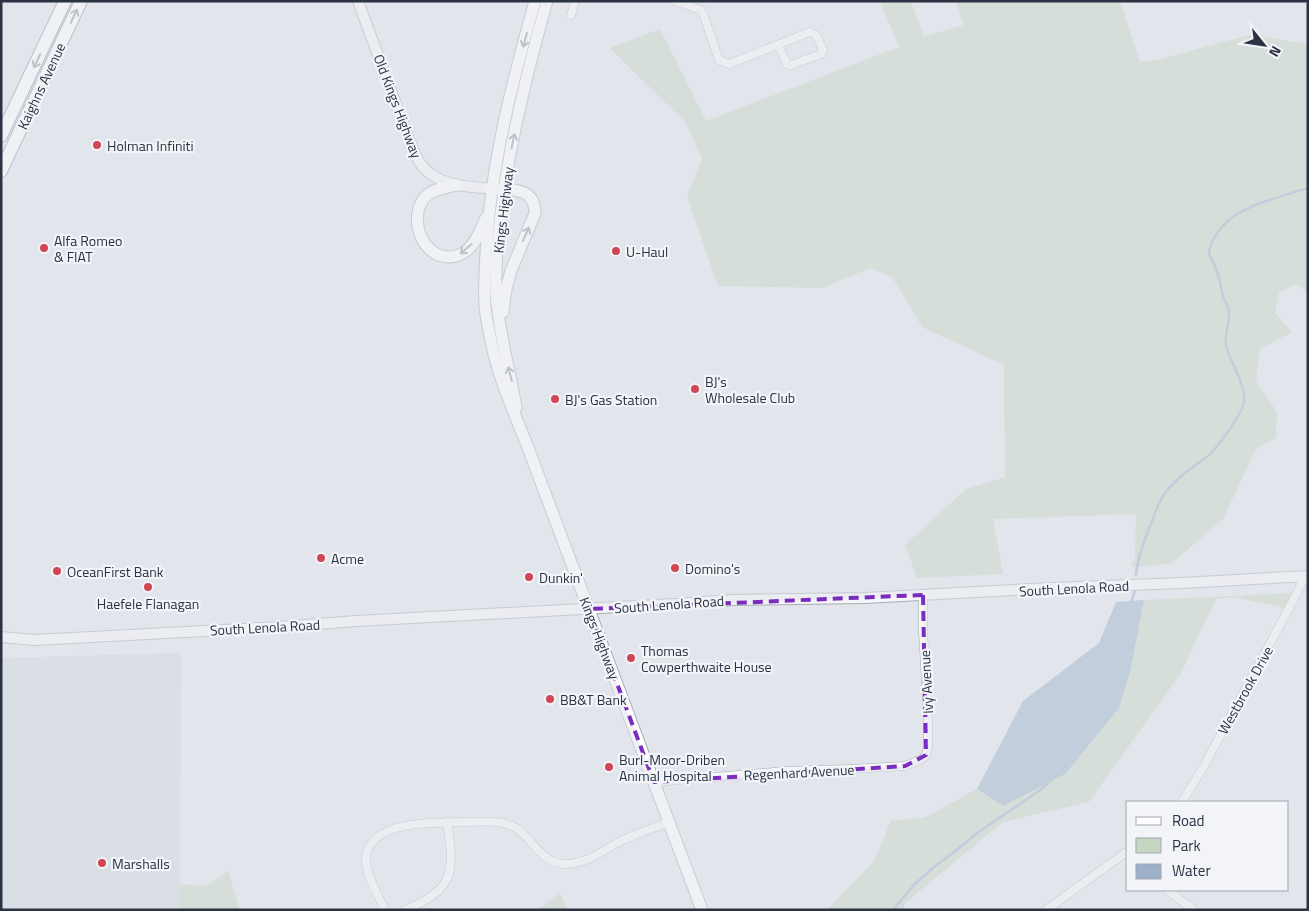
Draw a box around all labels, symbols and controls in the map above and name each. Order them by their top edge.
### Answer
one-way arrow [70,9,80,24]
north arrow [1239,20,1289,70]
one-way arrow [520,31,529,47]
street label: Kaighns Avenue [12,39,70,133]
text: N [1264,42,1287,61]
street label: Old Kings Highway [369,51,428,161]
one-way arrow [31,53,41,68]
one-way arrow [508,133,518,149]
place label: Holman Infiniti [107,135,194,156]
marker: Holman Infiniti [91,139,103,151]
street label: Kings Highway [487,165,519,254]
one-way arrow [522,227,532,242]
place label: Alfa Romeo & FIAT [54,230,122,267]
place label: U-Haul [626,241,668,262]
marker: Alfa Romeo & FIAT [38,242,50,254]
one-way arrow [460,243,473,254]
marker: U-Haul [610,245,622,257]
one-way arrow [504,367,514,383]
place label: BJ's Wholesale Club [705,371,795,408]
marker: BJ's Wholesale Club [689,383,701,395]
place label: BJ's Gas Station [565,389,657,410]
marker: BJ's Gas Station [549,393,561,405]
place label: Acme [331,548,364,569]
marker: Acme [315,552,327,564]
place label: Domino's [685,558,740,579]
place label: OceanFirst Bank [67,561,164,582]
marker: Domino's [669,562,681,574]
marker: OceanFirst Bank [51,565,63,577]
place label: Dunkin' [539,567,583,588]
marker: Dunkin' [523,571,535,583]
street label: South Lenola Road [1018,575,1130,601]
marker: Haefele Flanagan [142,581,154,593]
street label: South Lenola Road [613,590,725,618]
place label: Haefele Flanagan [97,593,199,614]
street label: Kings Highway [575,594,625,682]
street label: South Lenola Road [209,614,321,640]
place label: Thomas Cowperthwaite House [641,640,772,677]
street label: Westbrook Drive [1212,642,1278,738]
street label: Ivy Avenue [914,650,938,714]
marker: Thomas Cowperthwaite House [625,652,637,664]
place label: BB&T Bank [560,689,627,710]
marker: BB&T Bank [544,693,556,705]
place label: Burl-Moor-Driben Animal Hospital [619,749,725,786]
street label: Regenhard Avenue [743,759,855,785]
marker: Burl-Moor-Driben Animal Hospital [603,761,615,773]
legend [1126,801,1289,891]
text: Road [1172,809,1204,832]
text: Park [1172,834,1201,857]
place label: Marshalls [112,853,170,874]
marker: Marshalls [96,857,108,869]
text: Water [1172,859,1211,882]

